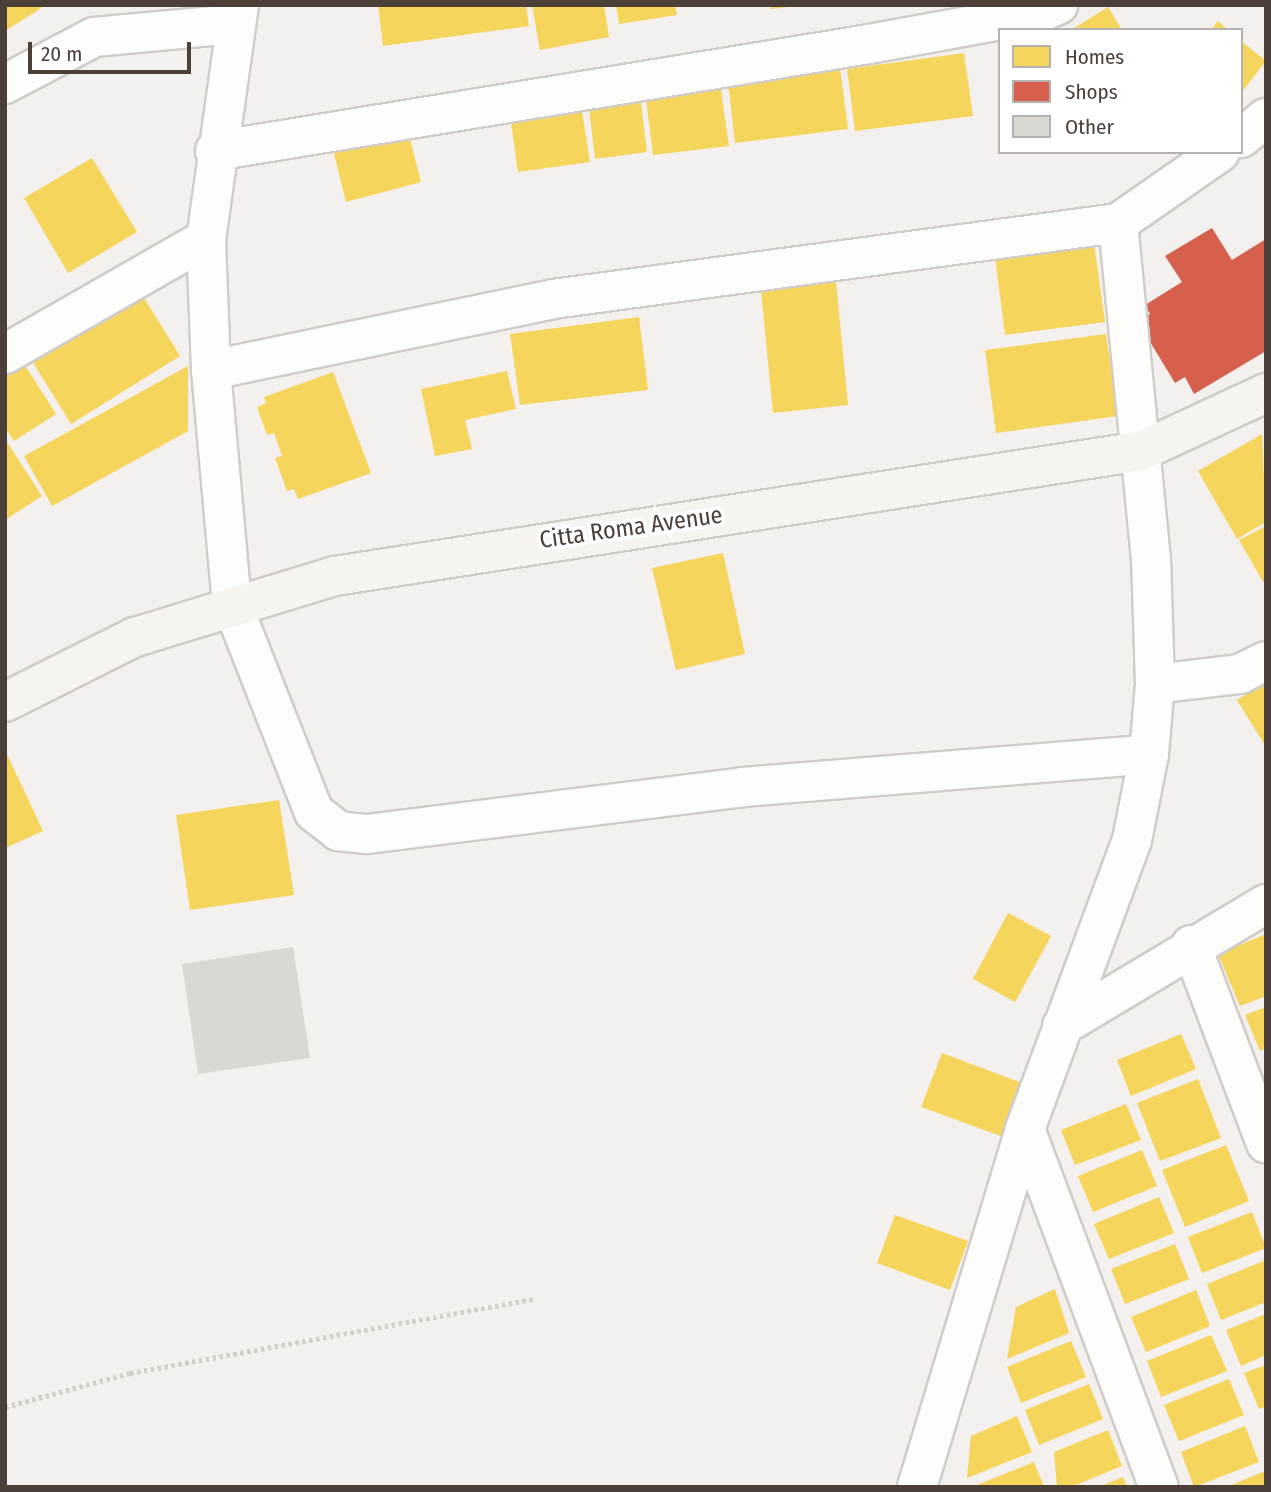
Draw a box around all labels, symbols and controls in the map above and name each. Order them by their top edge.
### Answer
scale bar [32,28,194,72]
legend [998,28,1243,154]
text: 20 m [41,41,82,67]
text: Homes [1065,44,1124,70]
text: Shops [1065,79,1118,105]
text: Other [1065,114,1114,140]
street label: Citta Roma Avenue [538,501,724,555]

